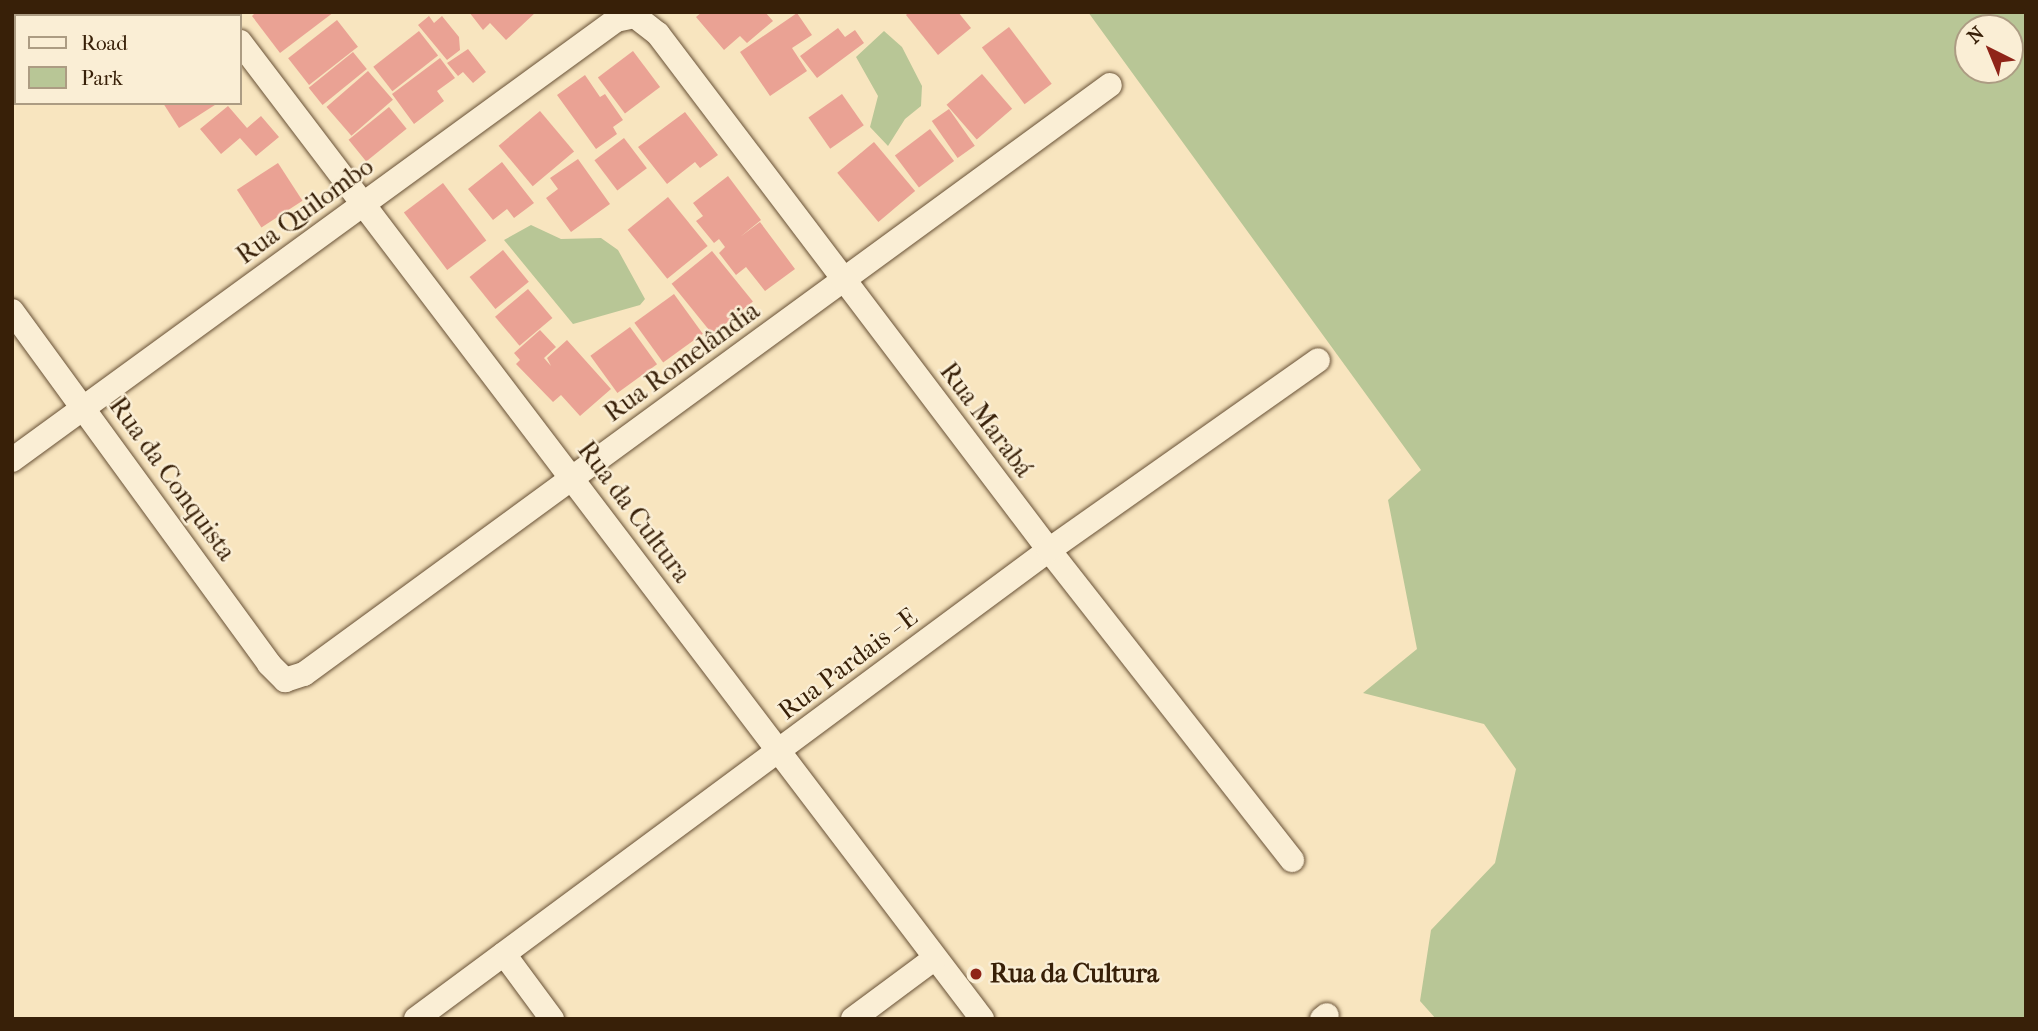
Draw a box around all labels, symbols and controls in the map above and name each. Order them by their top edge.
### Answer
legend [14,14,242,105]
north arrow [1954,14,2024,84]
text: N [1963,22,1989,48]
text: Road [81,31,128,55]
text: Park [81,66,123,90]
street label: Rua Quilombo [230,151,380,271]
street label: Rua Romelândia [598,295,766,429]
street label: Rua Marabá [933,357,1039,483]
street label: Rua da Conquista [102,391,242,567]
street label: Rua da Cultura [571,435,697,589]
street label: Rua Pardais - E [772,602,924,726]
place label: Rua da Cultura [990,958,1159,990]
marker: Rua da Cultura [968,966,984,982]

